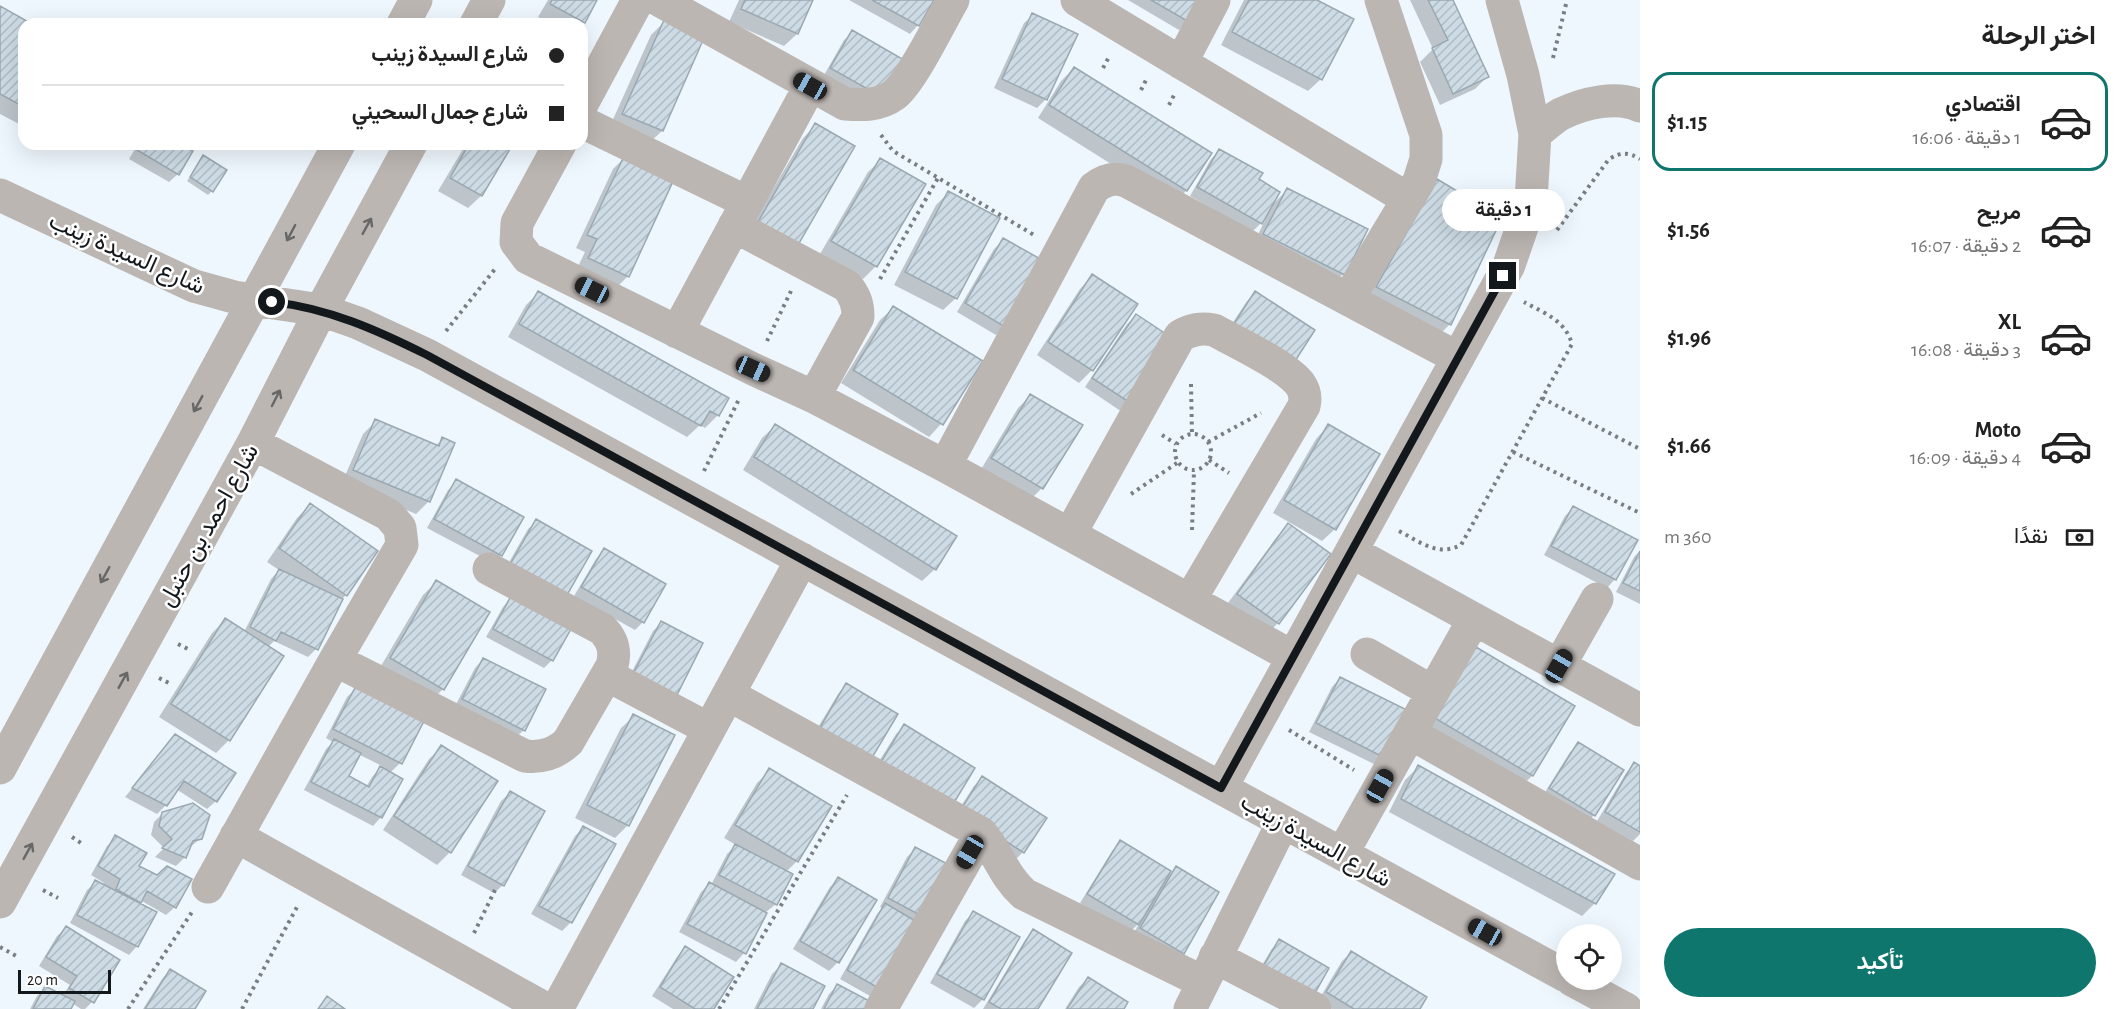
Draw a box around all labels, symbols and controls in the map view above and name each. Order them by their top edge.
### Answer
text: اختر الرحلة [1981,22,2096,49]
text: شارع السيدة زينب [371,43,528,65]
car [790,69,830,103]
text: اقتصادي [1945,93,2021,115]
icon: car [2039,95,2093,149]
text: شارع جمال السحيني [352,101,528,123]
text: $1.15 [1667,111,1707,133]
text: 1 دقيقة · 16:06 [1913,128,2021,148]
callout: 1 دقيقة [1442,189,1564,231]
text: 1 دقيقة [1475,200,1532,220]
text: مريح [1977,201,2021,223]
icon: car [2039,203,2093,257]
street label: شارع السيدة زينب [44,209,208,302]
one-way arrow [361,218,373,235]
text: $1.56 [1667,219,1710,241]
one-way arrow [285,223,296,241]
text: 2 دقيقة · 16:07 [1911,236,2021,256]
route end [1489,262,1516,289]
car [572,274,612,306]
route start [258,288,285,315]
text: XL [1998,311,2021,333]
icon: car [2039,311,2093,365]
text: $1.96 [1667,327,1711,349]
text: 3 دقيقة · 16:08 [1911,340,2021,360]
car [733,353,773,385]
one-way arrow [271,390,282,408]
one-way arrow [192,395,204,412]
text: Moto [1975,419,2021,441]
icon: car [2039,419,2093,473]
text: $1.66 [1667,435,1711,457]
street label: شارع احمد بن حنبل [154,440,266,612]
text: 4 دقيقة · 16:09 [1910,448,2021,468]
icon: cash [2063,521,2096,554]
text: نقدًا [2014,525,2048,547]
text: 360 m [1664,527,1712,547]
one-way arrow [99,566,111,583]
car [1542,646,1576,686]
one-way arrow [118,672,129,690]
car [1363,766,1397,806]
street label: شارع السيدة زينب [1235,790,1395,895]
car [953,832,987,872]
one-way arrow [22,843,34,860]
car [1465,915,1505,949]
map controls [1556,924,1622,990]
button: locate [1556,924,1622,990]
button: تأكيد [1664,928,2096,997]
scale bar [18,967,111,994]
text: 20 m [27,972,58,988]

